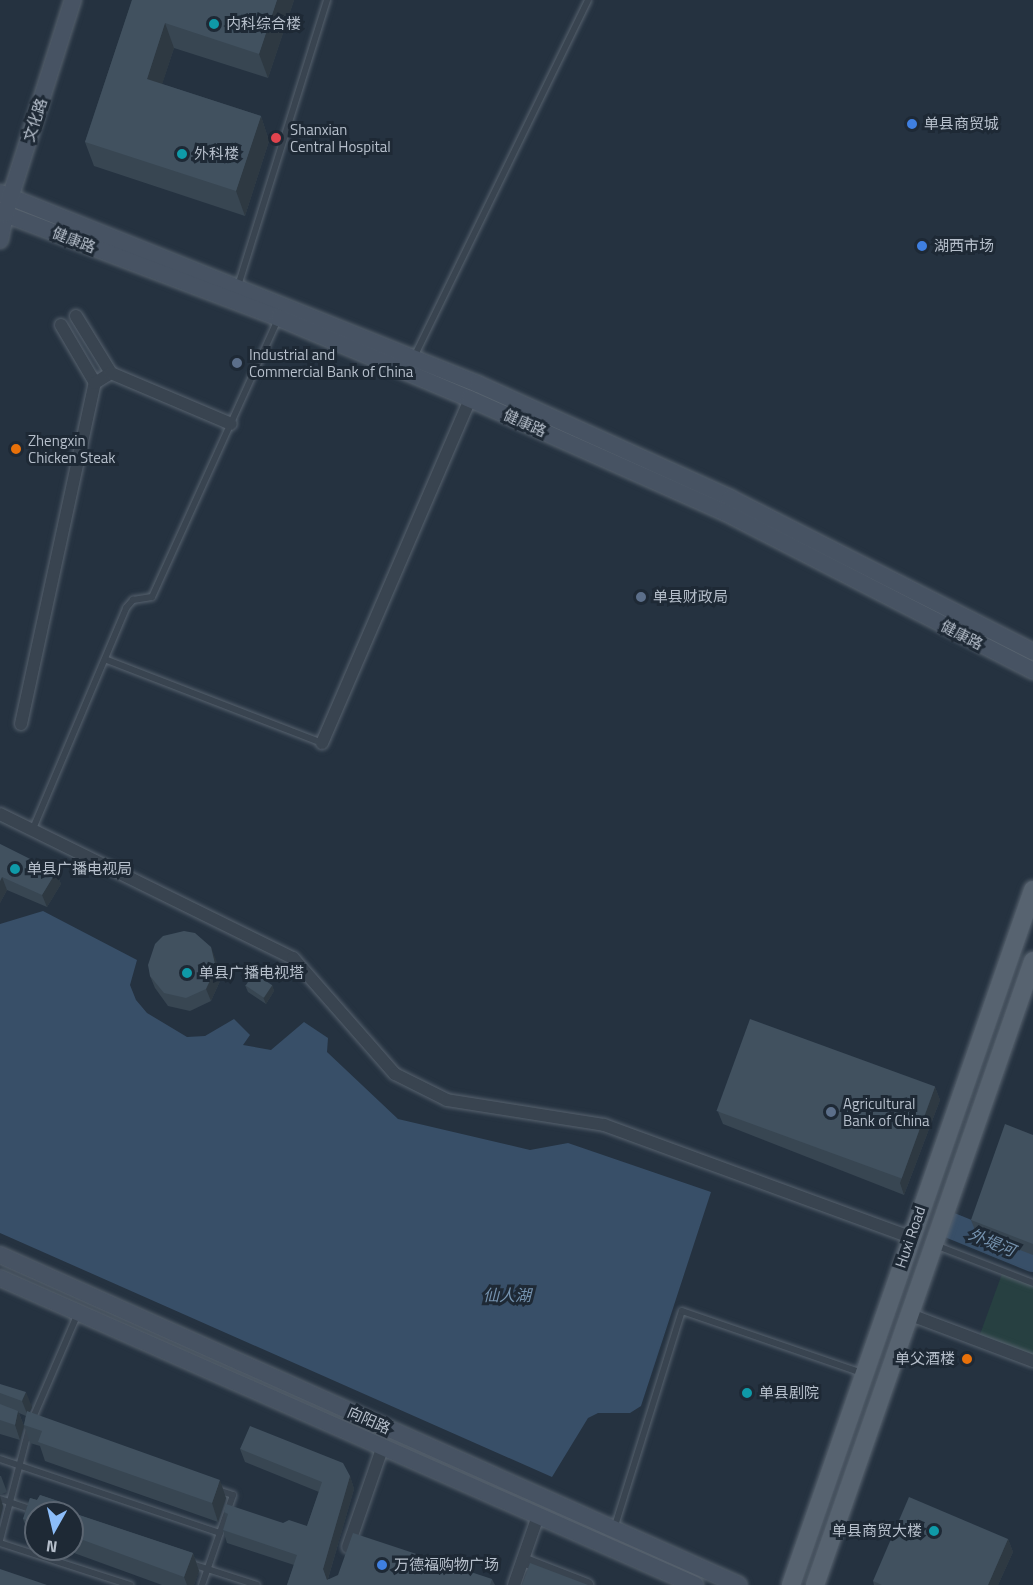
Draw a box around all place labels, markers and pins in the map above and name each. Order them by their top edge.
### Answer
place label: 内科综合楼 [226,15,301,33]
marker: 内科综合楼 [207,17,221,31]
place label: 单县商贸城 [924,115,999,133]
marker: 单县商贸城 [905,117,919,131]
place label: Shanxian Central Hospital [290,120,391,155]
marker: Shanxian Central Hospital [267,129,285,147]
place label: 外科楼 [194,145,239,163]
marker: 外科楼 [175,147,189,161]
place label: 湖西市场 [934,237,994,255]
marker: 湖西市场 [915,239,929,253]
place label: Industrial and Commercial Bank of China [249,345,413,380]
marker: Industrial and Commercial Bank of China [230,356,244,370]
place label: Zhengxin Chicken Steak [28,431,115,466]
marker: Zhengxin Chicken Steak [9,442,23,456]
place label: 单县财政局 [653,588,728,606]
marker: 单县财政局 [634,590,648,604]
place label: 单县广播电视局 [27,860,132,878]
marker: 单县广播电视局 [8,862,22,876]
place label: 单县广播电视塔 [199,964,304,982]
marker: 单县广播电视塔 [180,966,194,980]
place label: Agricultural Bank of China [843,1094,930,1129]
marker: Agricultural Bank of China [824,1105,838,1119]
place label: 单父酒楼 [895,1350,955,1368]
marker: 单父酒楼 [960,1352,974,1366]
place label: 单县剧院 [759,1384,819,1402]
marker: 单县剧院 [740,1386,754,1400]
place label: 单县商贸大楼 [832,1522,922,1540]
marker: 单县商贸大楼 [927,1524,941,1538]
place label: 万德福购物广场 [394,1556,499,1574]
marker: 万德福购物广场 [375,1558,389,1572]

